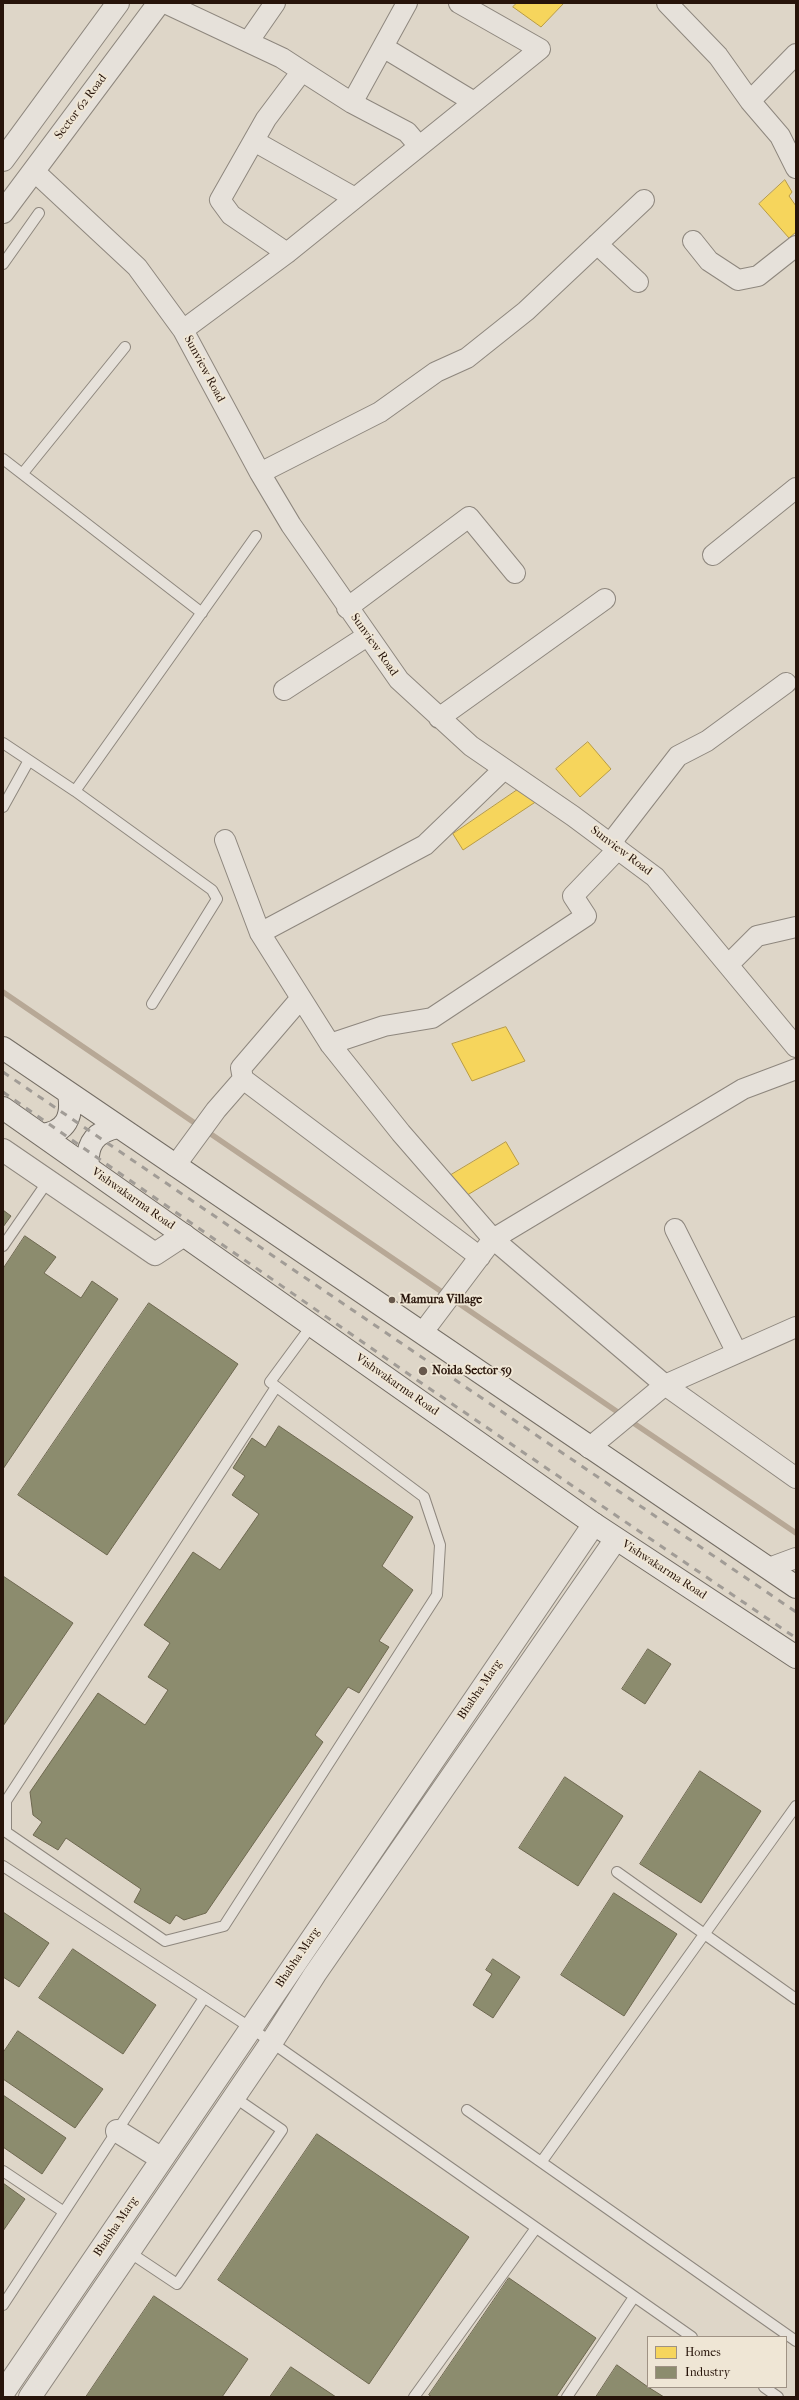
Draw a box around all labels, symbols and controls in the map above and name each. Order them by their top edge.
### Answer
street label: Sector 62 Road [52,72,110,142]
street label: Sunview Road [180,333,228,405]
street label: Sunview Road [347,611,401,679]
street label: Sunview Road [587,823,655,879]
street label: Vishwakarma Road [89,1165,177,1233]
place label: Mamura Village [400,1293,482,1307]
marker: Mamura Village [387,1295,397,1305]
street label: Vishwakarma Road [353,1351,441,1419]
place label: Noida Sector 59 [432,1364,512,1378]
marker: Noida Sector 59 [417,1365,429,1377]
street label: Vishwakarma Road [619,1537,709,1603]
street label: Bhabha Marg [455,1657,505,1723]
street label: Bhabha Marg [273,1925,323,1991]
street label: Bhabha Marg [91,2194,141,2260]
legend [647,2336,787,2388]
text: Homes [685,2345,721,2359]
text: Industry [685,2365,730,2379]

